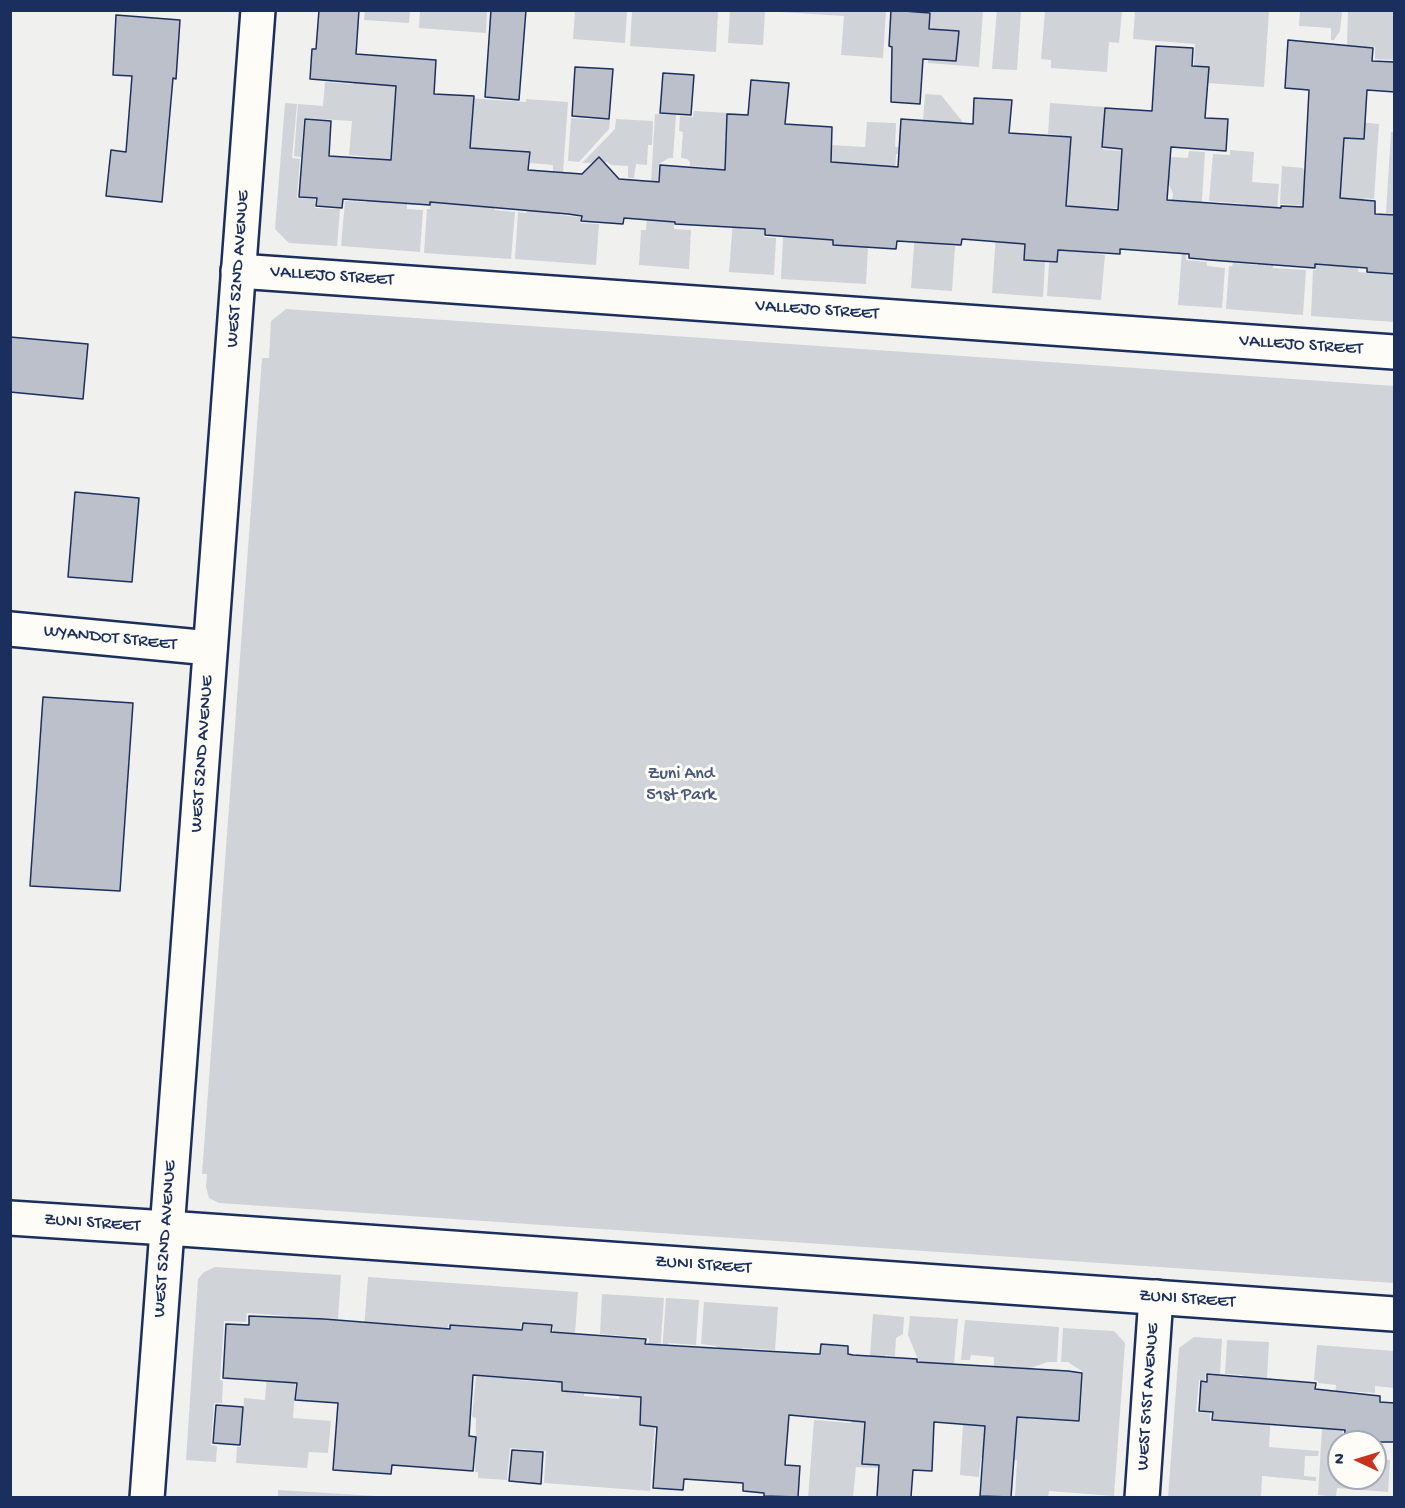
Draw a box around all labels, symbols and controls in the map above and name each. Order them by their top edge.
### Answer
street label: WEST 52ND AVENUE [223,190,255,348]
street label: VALLEJO STREET [270,262,394,292]
street label: VALLEJO STREET [755,296,879,326]
street label: VALLEJO STREET [1239,331,1363,361]
street label: WYANDOT STREET [42,621,178,657]
street label: WEST 52ND AVENUE [187,675,219,833]
park label: Zuni And 51st Park [646,764,716,806]
street label: WEST 52ND AVENUE [150,1160,182,1318]
street label: ZUNI STREET [43,1210,141,1238]
street label: ZUNI STREET [654,1252,752,1280]
street label: ZUNI STREET [1138,1286,1236,1314]
street label: WEST 51ST AVENUE [1133,1323,1165,1471]
north arrow [1327,1430,1387,1490]
text: N [1331,1453,1350,1465]

